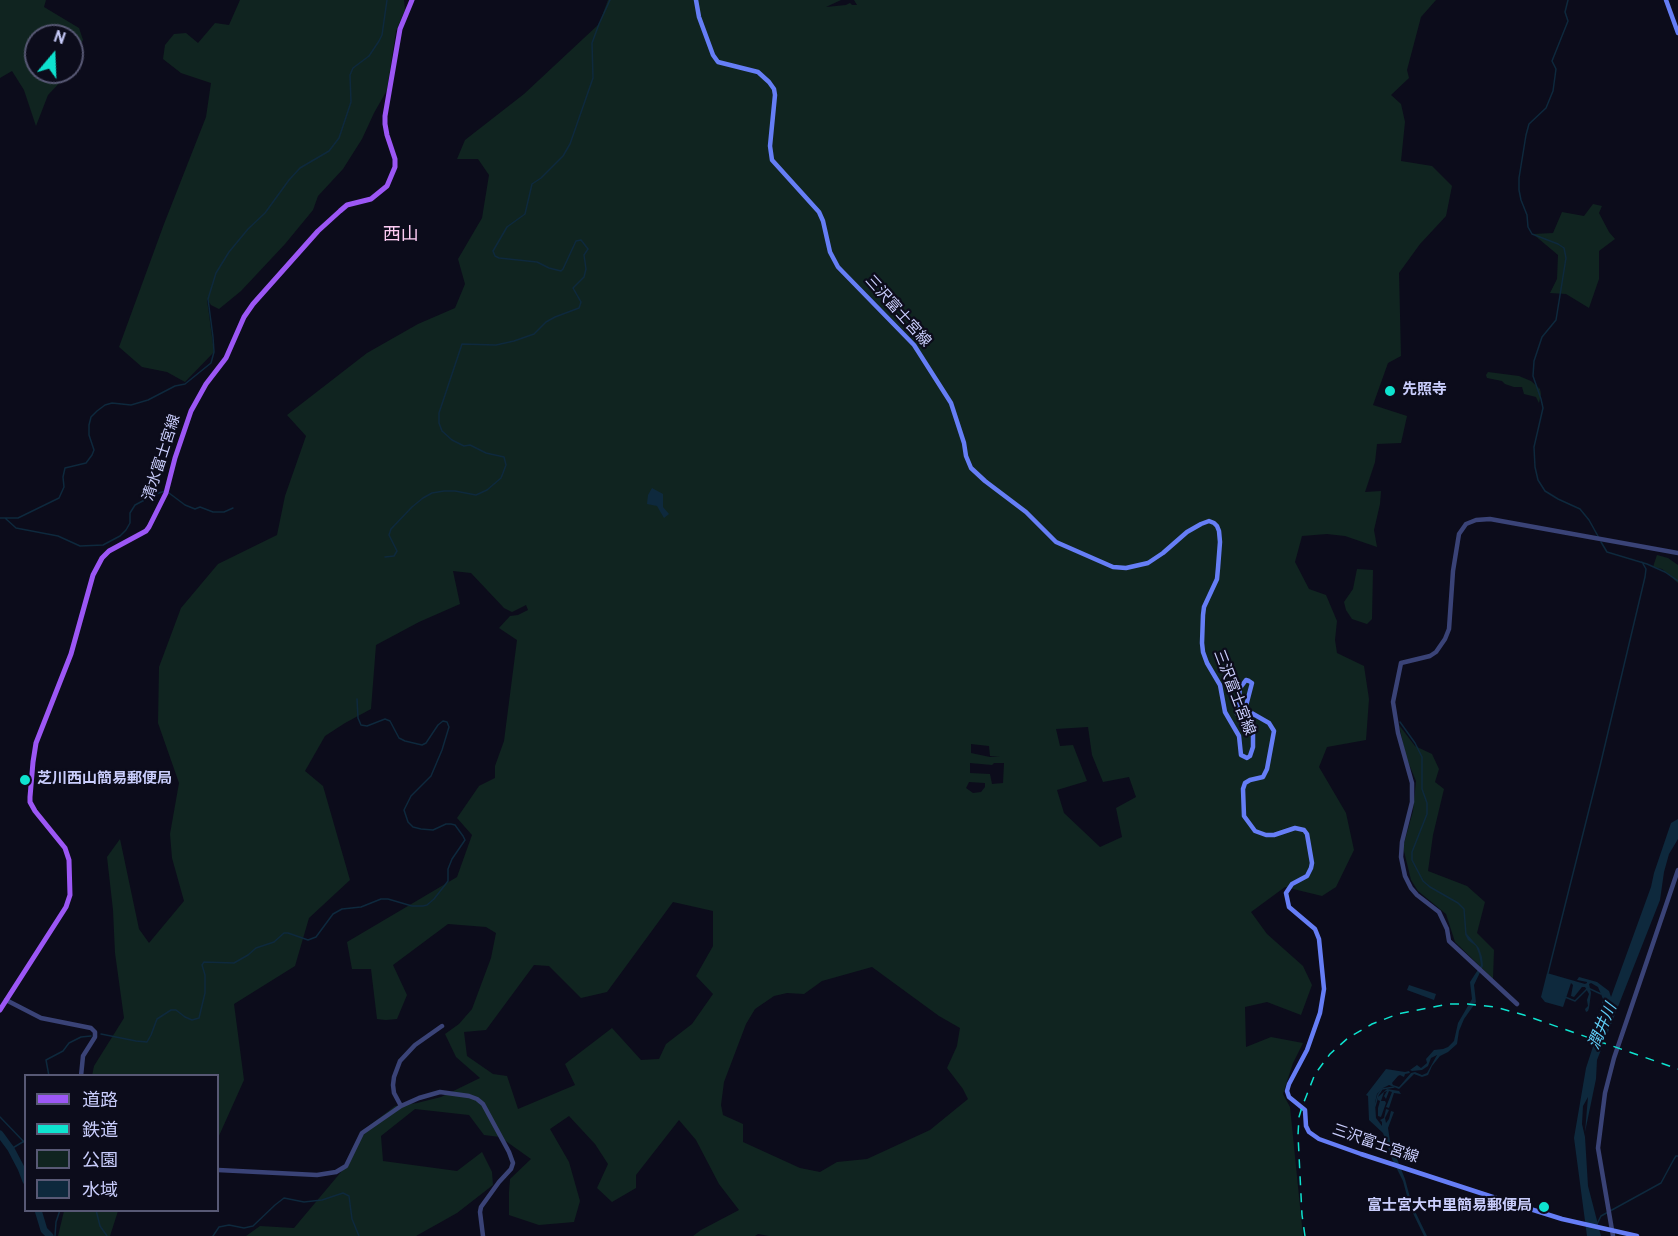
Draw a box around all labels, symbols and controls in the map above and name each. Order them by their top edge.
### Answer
north arrow [24,24,84,84]
text: N [51,28,68,50]
district label: 西山 [383,225,419,247]
street label: 三沢富士宮線 [860,273,934,351]
place label: 先照寺 [1402,382,1447,400]
marker: 先照寺 [1383,384,1397,398]
street label: 清水富士宮線 [141,412,185,504]
street label: 三沢富士宮線 [1208,648,1258,738]
place label: 芝川西山簡易郵便局 [37,771,172,789]
marker: 芝川西山簡易郵便局 [18,773,32,787]
water label: 潤井川 [1586,1001,1622,1053]
legend [24,1074,219,1212]
text: 道路 [82,1090,118,1113]
text: 鉄道 [82,1120,118,1143]
street label: 三沢富士宮線 [1330,1122,1420,1168]
text: 公園 [82,1150,118,1173]
text: 水域 [82,1180,118,1203]
place label: 富士宮大中里簡易郵便局 [1367,1198,1532,1216]
marker: 富士宮大中里簡易郵便局 [1537,1200,1551,1214]

